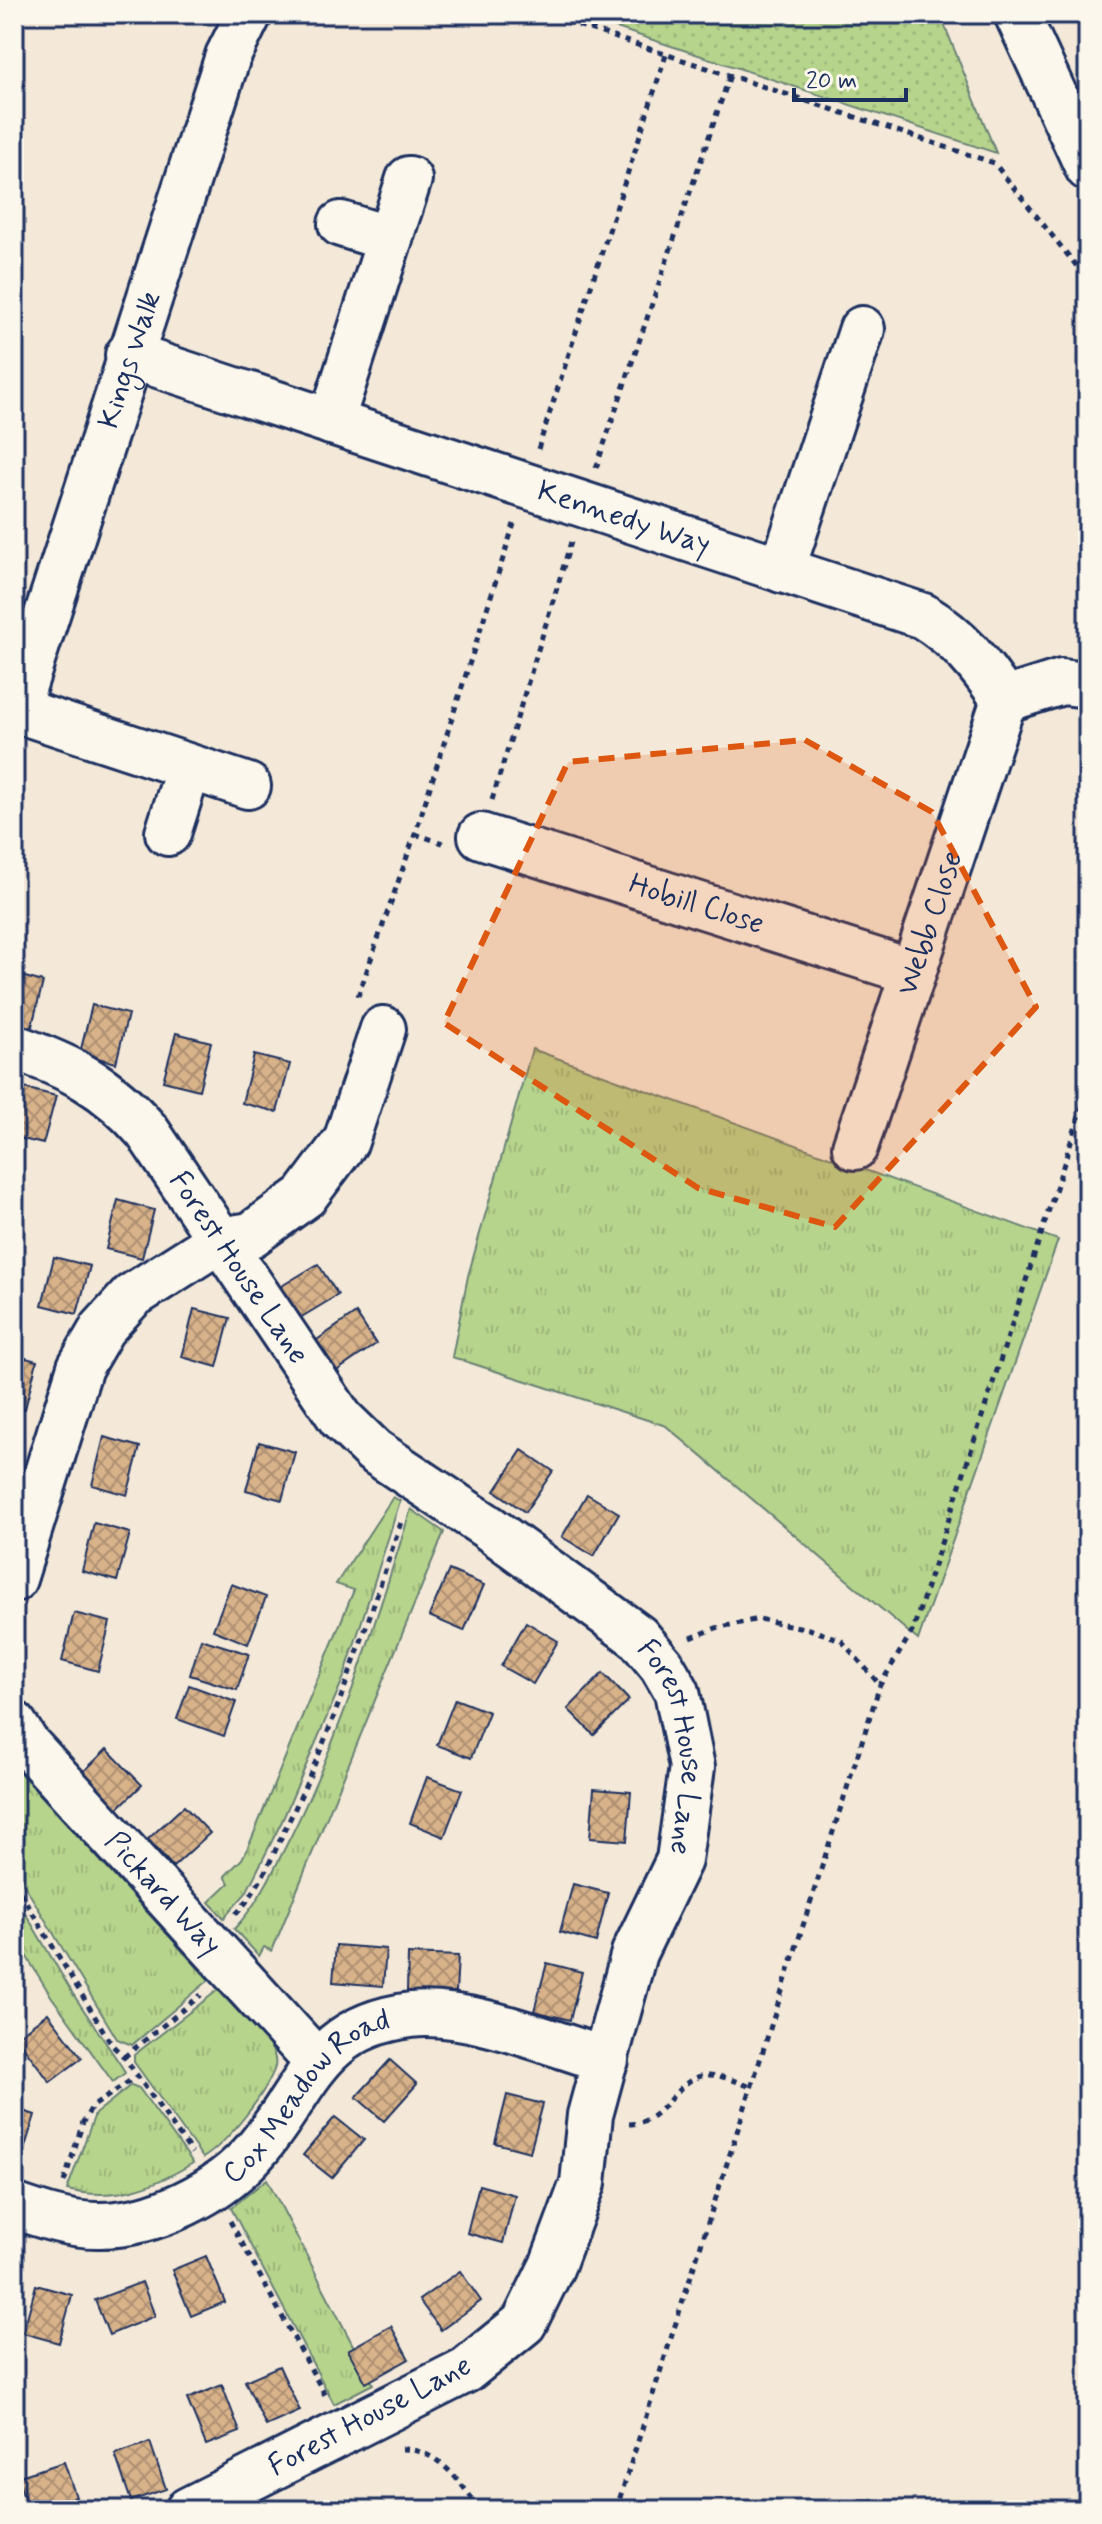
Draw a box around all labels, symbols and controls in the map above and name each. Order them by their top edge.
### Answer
scale bar [794,52,906,102]
text: 20 m [806,66,857,97]
street label: Kings Walk [89,286,170,434]
street label: Kennedy Way [532,471,715,564]
street label: Webb Close [887,846,972,1000]
street label: Hobill Close [624,864,769,944]
street label: Forest House Lane [160,1163,318,1371]
street label: Forest House Lane [628,1631,712,1857]
street label: Pickard Way [96,1823,230,1964]
street label: Cox Meadow Road [214,2000,394,2193]
street label: Forest House Lane [262,2346,478,2486]

